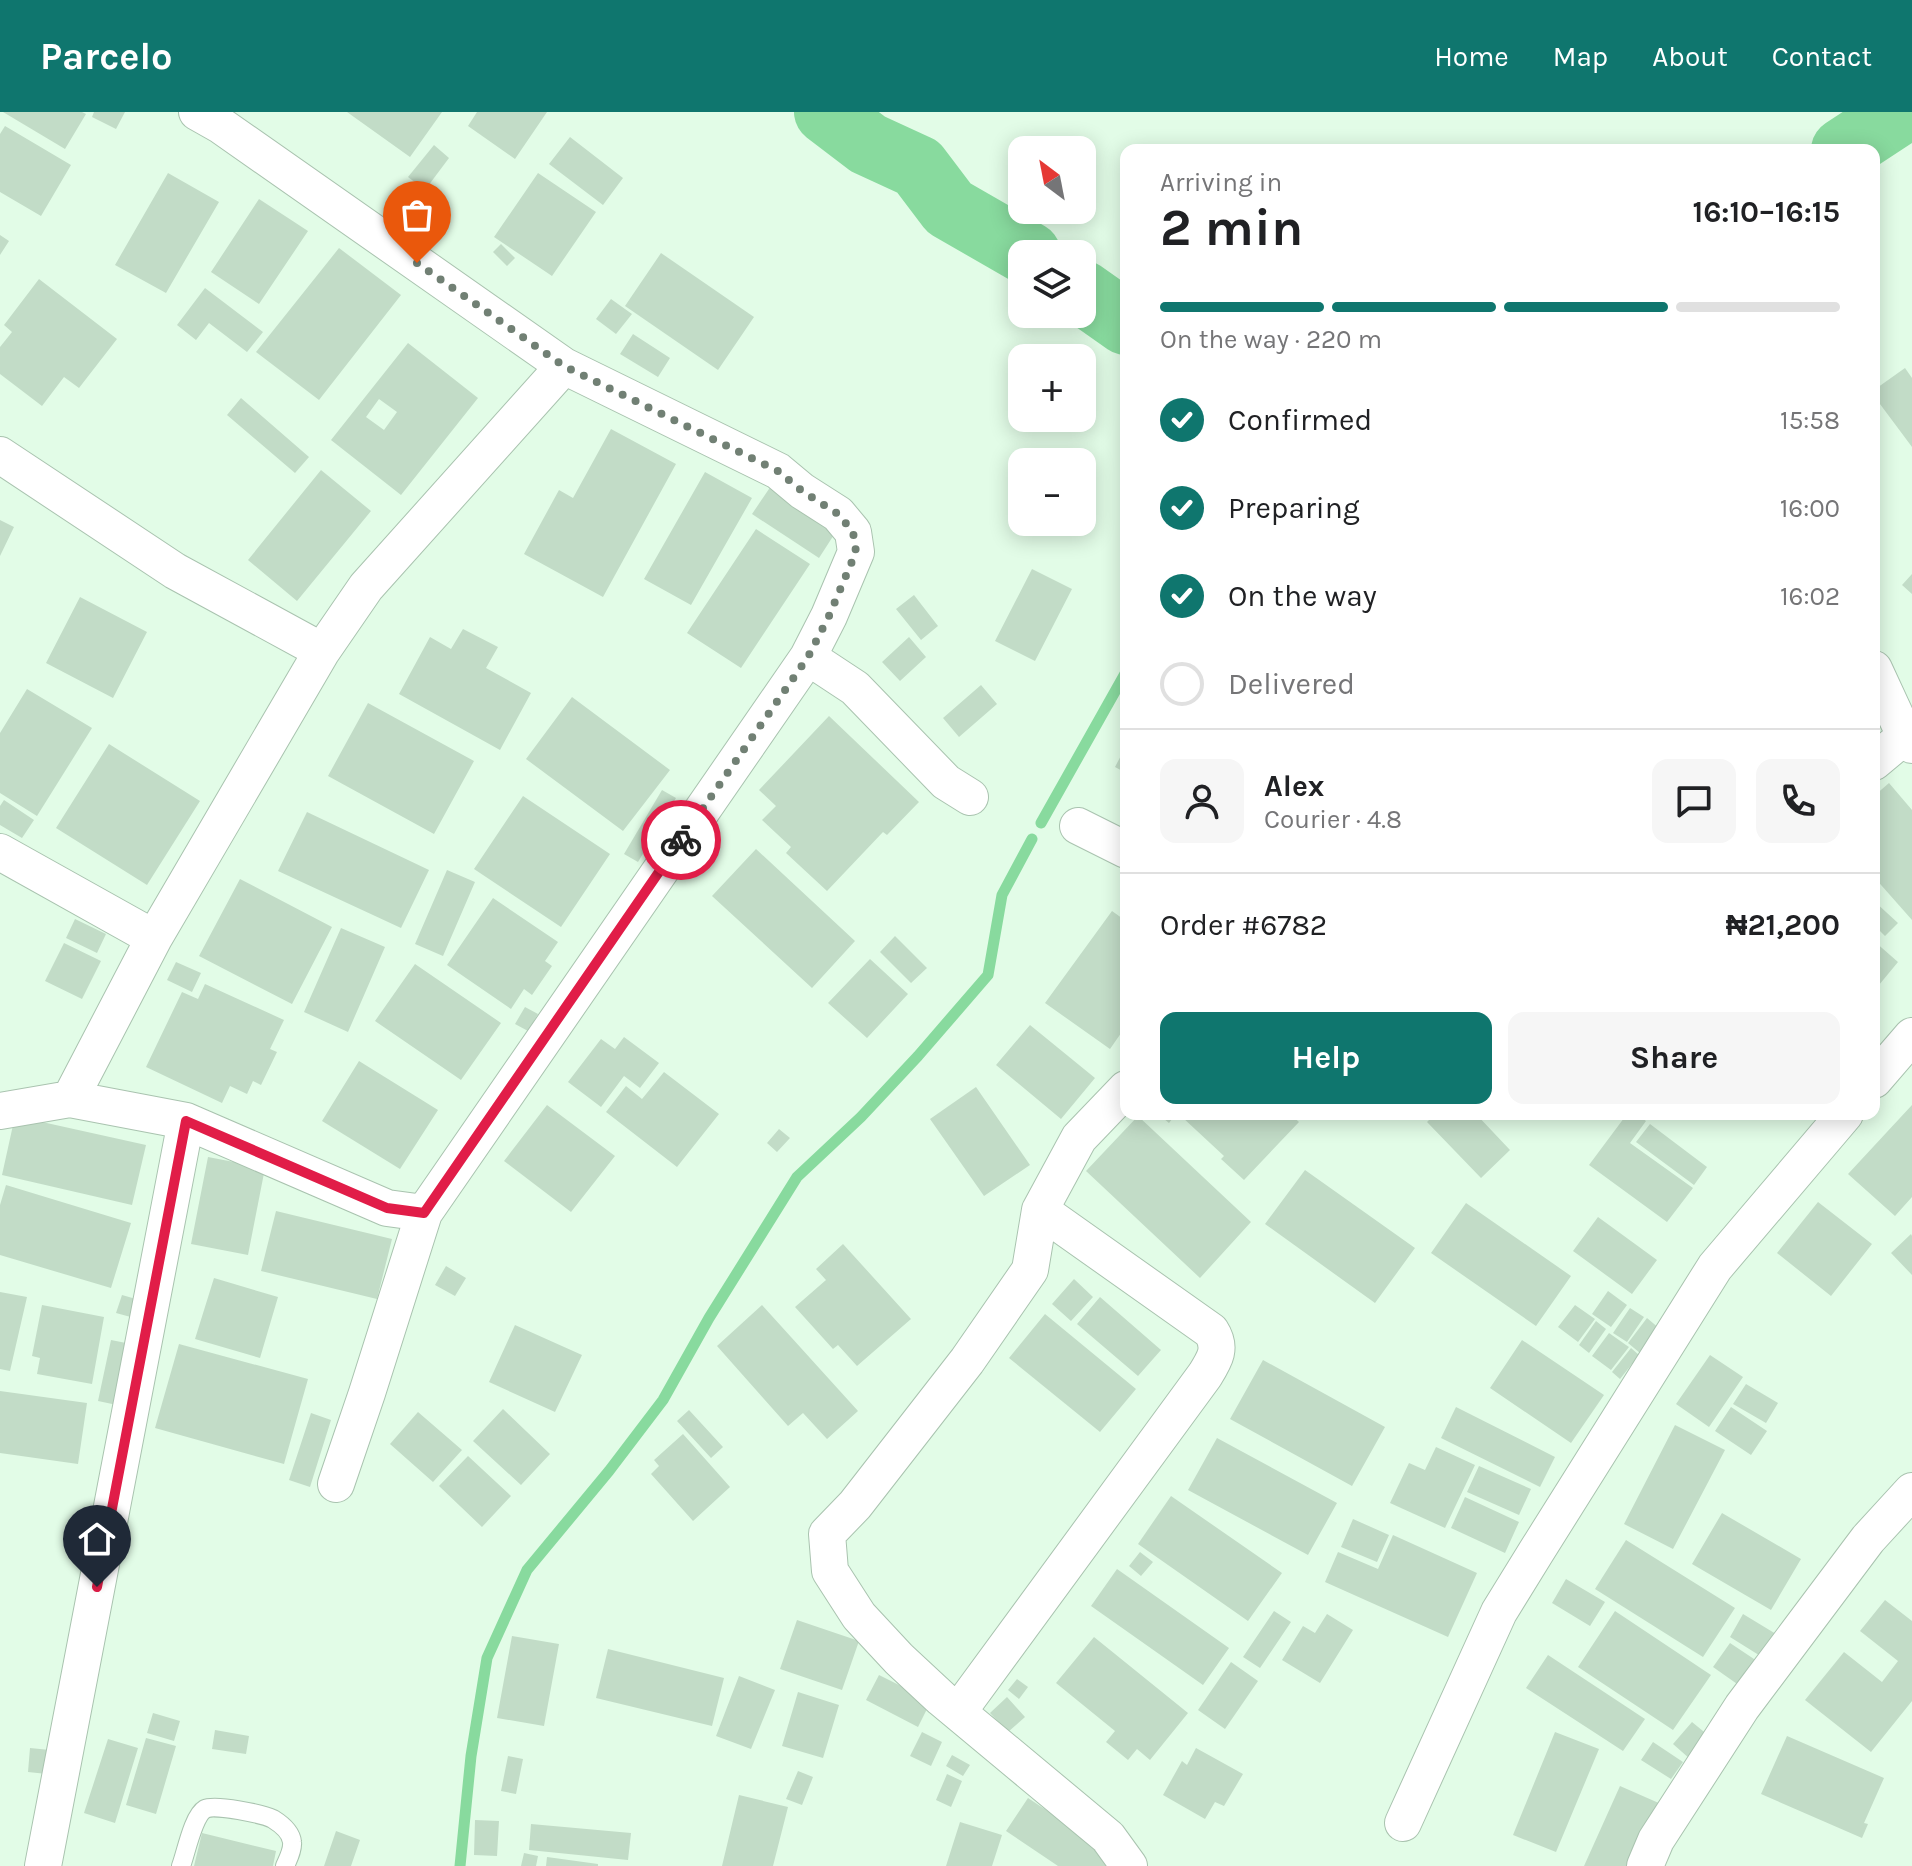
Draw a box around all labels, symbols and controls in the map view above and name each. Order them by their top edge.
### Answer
text: Parcelo [40,34,173,79]
text: Home [1434,40,1509,73]
text: Map [1553,40,1608,73]
text: About [1652,40,1728,73]
text: Contact [1772,40,1872,73]
north arrow [1008,136,1096,224]
map controls [1008,136,1096,536]
text: Arriving in [1160,167,1282,198]
pin [383,181,451,263]
icon: bag [395,193,439,237]
text: 16:10–16:15 [1692,194,1840,230]
text: 2 min [1160,197,1303,258]
button: layers [1008,240,1096,328]
text: On the way · 220 m [1160,324,1382,355]
button: + [1008,344,1096,432]
icon: check [1160,398,1204,442]
text: Confirmed [1228,402,1372,438]
text: 15:58 [1780,405,1840,436]
button: − [1008,448,1096,536]
icon: check [1160,486,1204,530]
text: Preparing [1228,490,1360,526]
text: 16:00 [1780,493,1840,524]
icon: check [1160,574,1204,618]
text: On the way [1228,578,1377,614]
text: 16:02 [1780,581,1840,612]
text: Delivered [1228,666,1355,702]
button: person [1160,759,1244,843]
button: chat [1652,759,1736,843]
button: phone [1756,759,1840,843]
text: Alex [1264,768,1324,804]
courier [641,800,721,880]
text: Courier · 4.8 [1264,804,1402,835]
icon: bike [659,818,703,862]
text: Order #6782 [1160,907,1327,943]
text: ₦21,200 [1726,907,1840,943]
button: Help [1160,1012,1492,1104]
button: Share [1508,1012,1840,1104]
pin [63,1505,131,1587]
icon: home [75,1517,119,1561]

